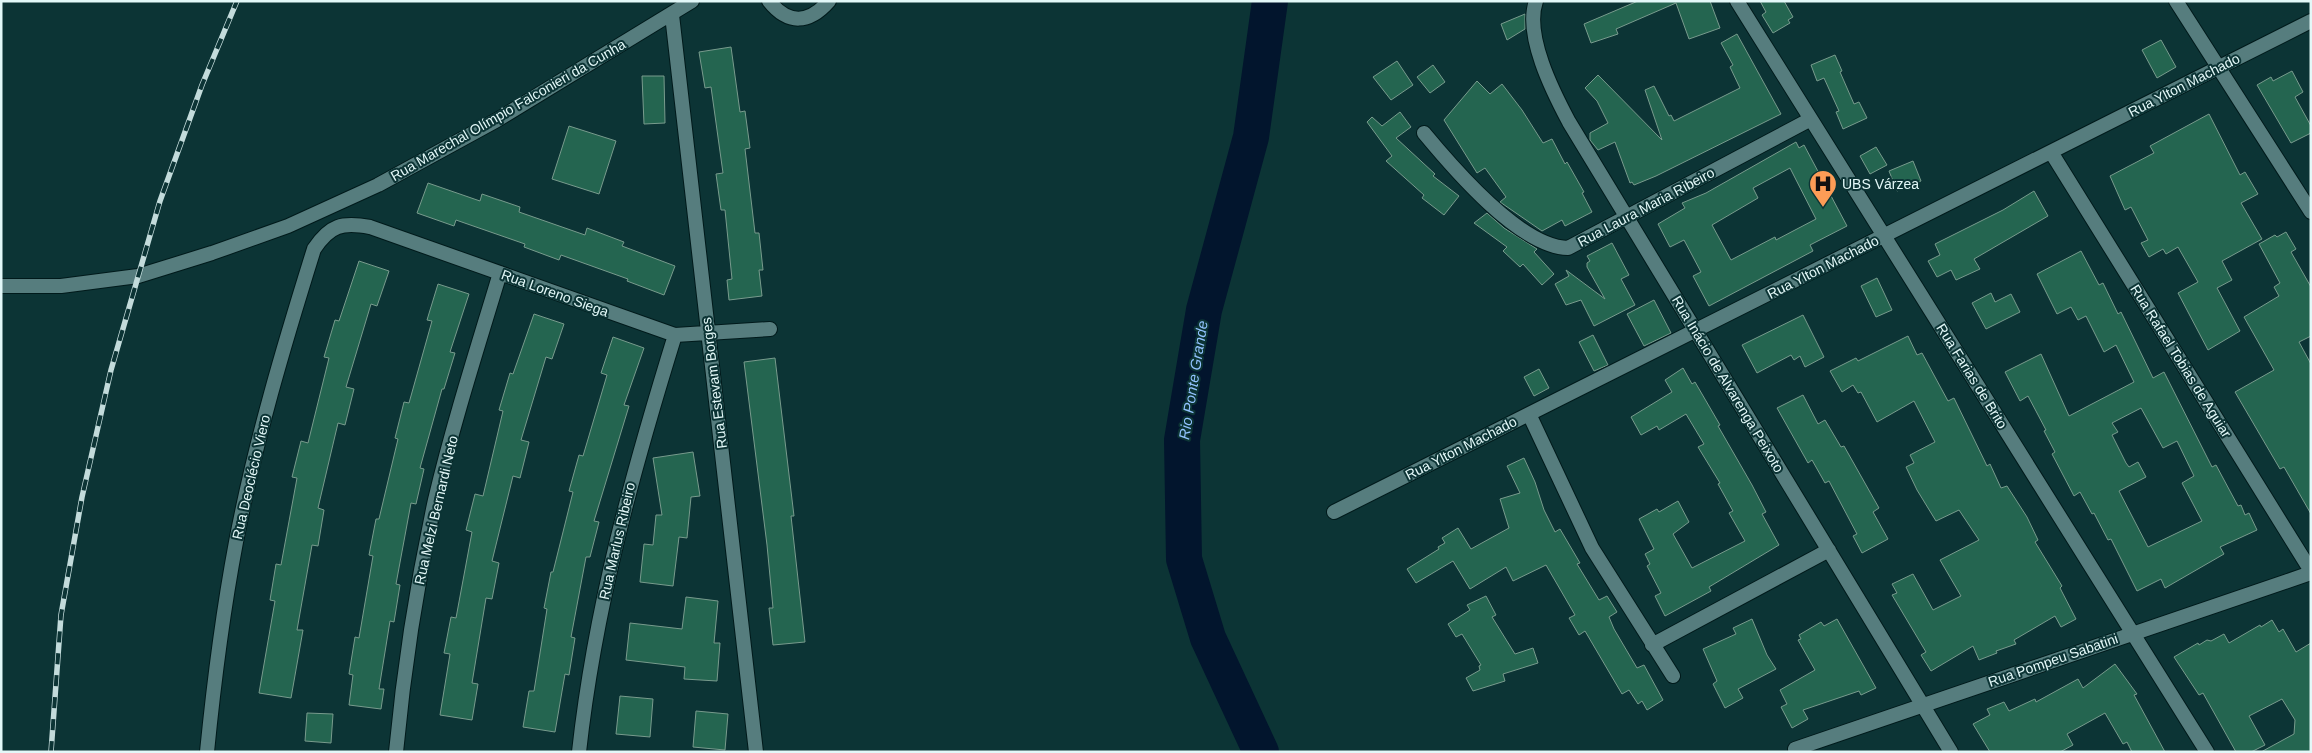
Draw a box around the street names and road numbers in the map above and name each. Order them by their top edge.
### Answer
street label: Rua Marechal Olímpio Falconieri da Cunha [388,36,628,184]
street label: Rua Ylton Machado [2126,50,2242,120]
street label: Rua Laura Maria Ribeiro [1575,164,1717,250]
street label: Rua Ylton Machado [1765,232,1881,302]
street label: Rua Loreno Siega [499,266,611,320]
street label: Rua Rafael Tobias de Aguiar [2127,282,2235,441]
street label: Rua Inácio de Alvarenga Peixoto [1669,293,1787,475]
street label: Rua Estevam Borges [698,316,730,450]
street label: Rua Farias de Brito [1933,321,2011,432]
street label: Rua Deoclécio Viero [229,413,273,541]
street label: Rua Ylton Machado [1403,413,1519,483]
street label: Rua Melzi Bernardi Neto [411,434,461,586]
street label: Rua Marlus Ribeiro [596,481,638,601]
street label: Rua Pompeu Sabatini [1986,630,2120,690]

